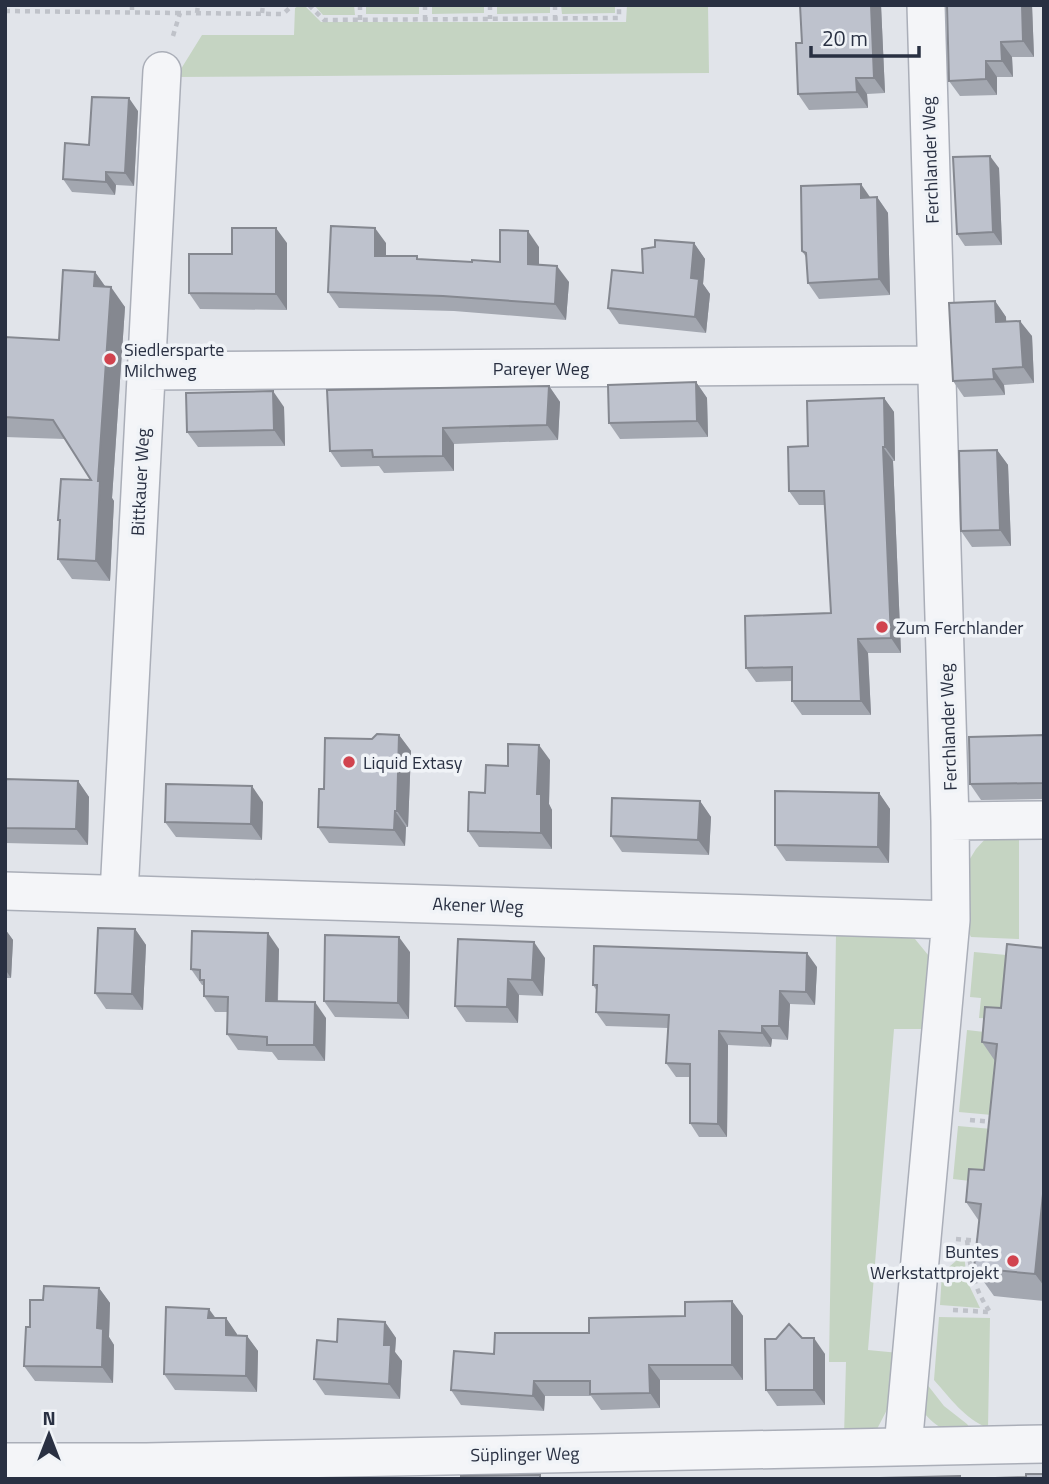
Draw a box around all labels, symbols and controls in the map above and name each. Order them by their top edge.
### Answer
scale bar [811,14,920,58]
text: 20 m [822,22,868,54]
street label: Ferchlander Weg [914,96,946,224]
place label: Siedlersparte Milchweg [124,336,224,384]
marker: Siedlersparte Milchweg [102,351,118,367]
street label: Pareyer Weg [493,355,589,382]
street label: Bittkauer Weg [124,427,156,537]
place label: Zum Ferchlander [896,614,1024,641]
marker: Zum Ferchlander [874,619,890,635]
street label: Ferchlander Weg [932,663,964,791]
place label: Liquid Extasy [363,749,463,776]
marker: Liquid Extasy [341,754,357,770]
street label: Akener Weg [432,890,524,920]
place label: Buntes Werkstattprojekt [870,1238,1000,1286]
marker: Buntes Werkstattprojekt [1005,1253,1021,1269]
north arrow [14,1400,84,1470]
text: N [42,1403,56,1432]
street label: Süplinger Weg [470,1440,580,1468]

